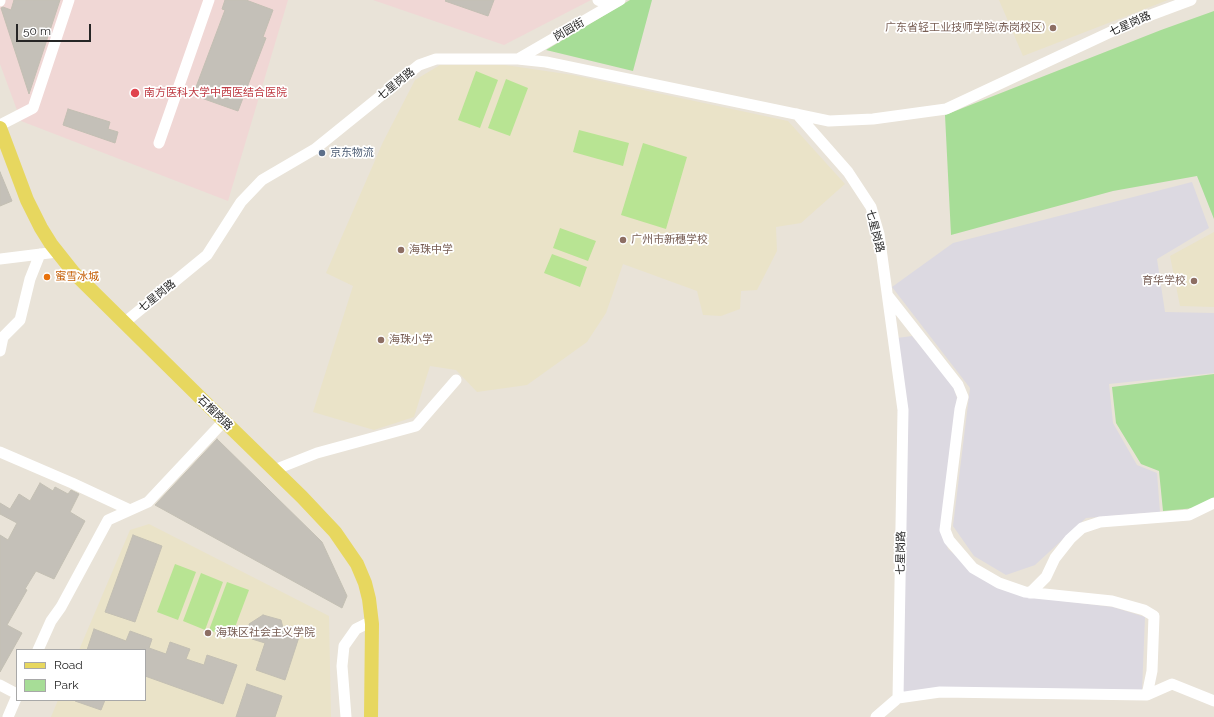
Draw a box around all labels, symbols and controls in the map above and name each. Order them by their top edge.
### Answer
street label: 七星岗路 [1107,9,1153,39]
scale bar [18,16,93,42]
street label: 岗园街 [551,16,587,44]
place label: 广东省轻工业技师学院(赤岗校区) [885,21,1045,35]
marker: 广东省轻工业技师学院(赤岗校区) [1048,23,1058,33]
text: 50 m [23,24,51,38]
street label: 七星岗路 [375,65,417,103]
place label: 南方医科大学中西医结合医院 [144,86,287,100]
marker: 南方医科大学中西医结合医院 [129,87,141,99]
place label: 京东物流 [330,146,374,160]
marker: 京东物流 [317,148,327,158]
street label: 七星岗路 [863,208,887,254]
place label: 广州市新穗学校 [631,233,708,247]
marker: 广州市新穗学校 [618,235,628,245]
place label: 海珠中学 [409,243,453,257]
marker: 海珠中学 [396,245,406,255]
place label: 蜜雪冰城 [55,270,99,284]
marker: 蜜雪冰城 [42,272,52,282]
place label: 育华学校 [1142,274,1186,288]
marker: 育华学校 [1189,276,1199,286]
street label: 七星岗路 [136,277,178,315]
place label: 海珠小学 [389,333,433,347]
marker: 海珠小学 [376,335,386,345]
street label: 石榴岗路 [195,393,235,433]
street label: 七星岗路 [894,531,908,575]
place label: 海珠区社会主义学院 [216,626,315,640]
marker: 海珠区社会主义学院 [203,628,213,638]
legend [16,649,146,701]
text: Road [54,658,83,672]
text: Park [54,678,79,692]

